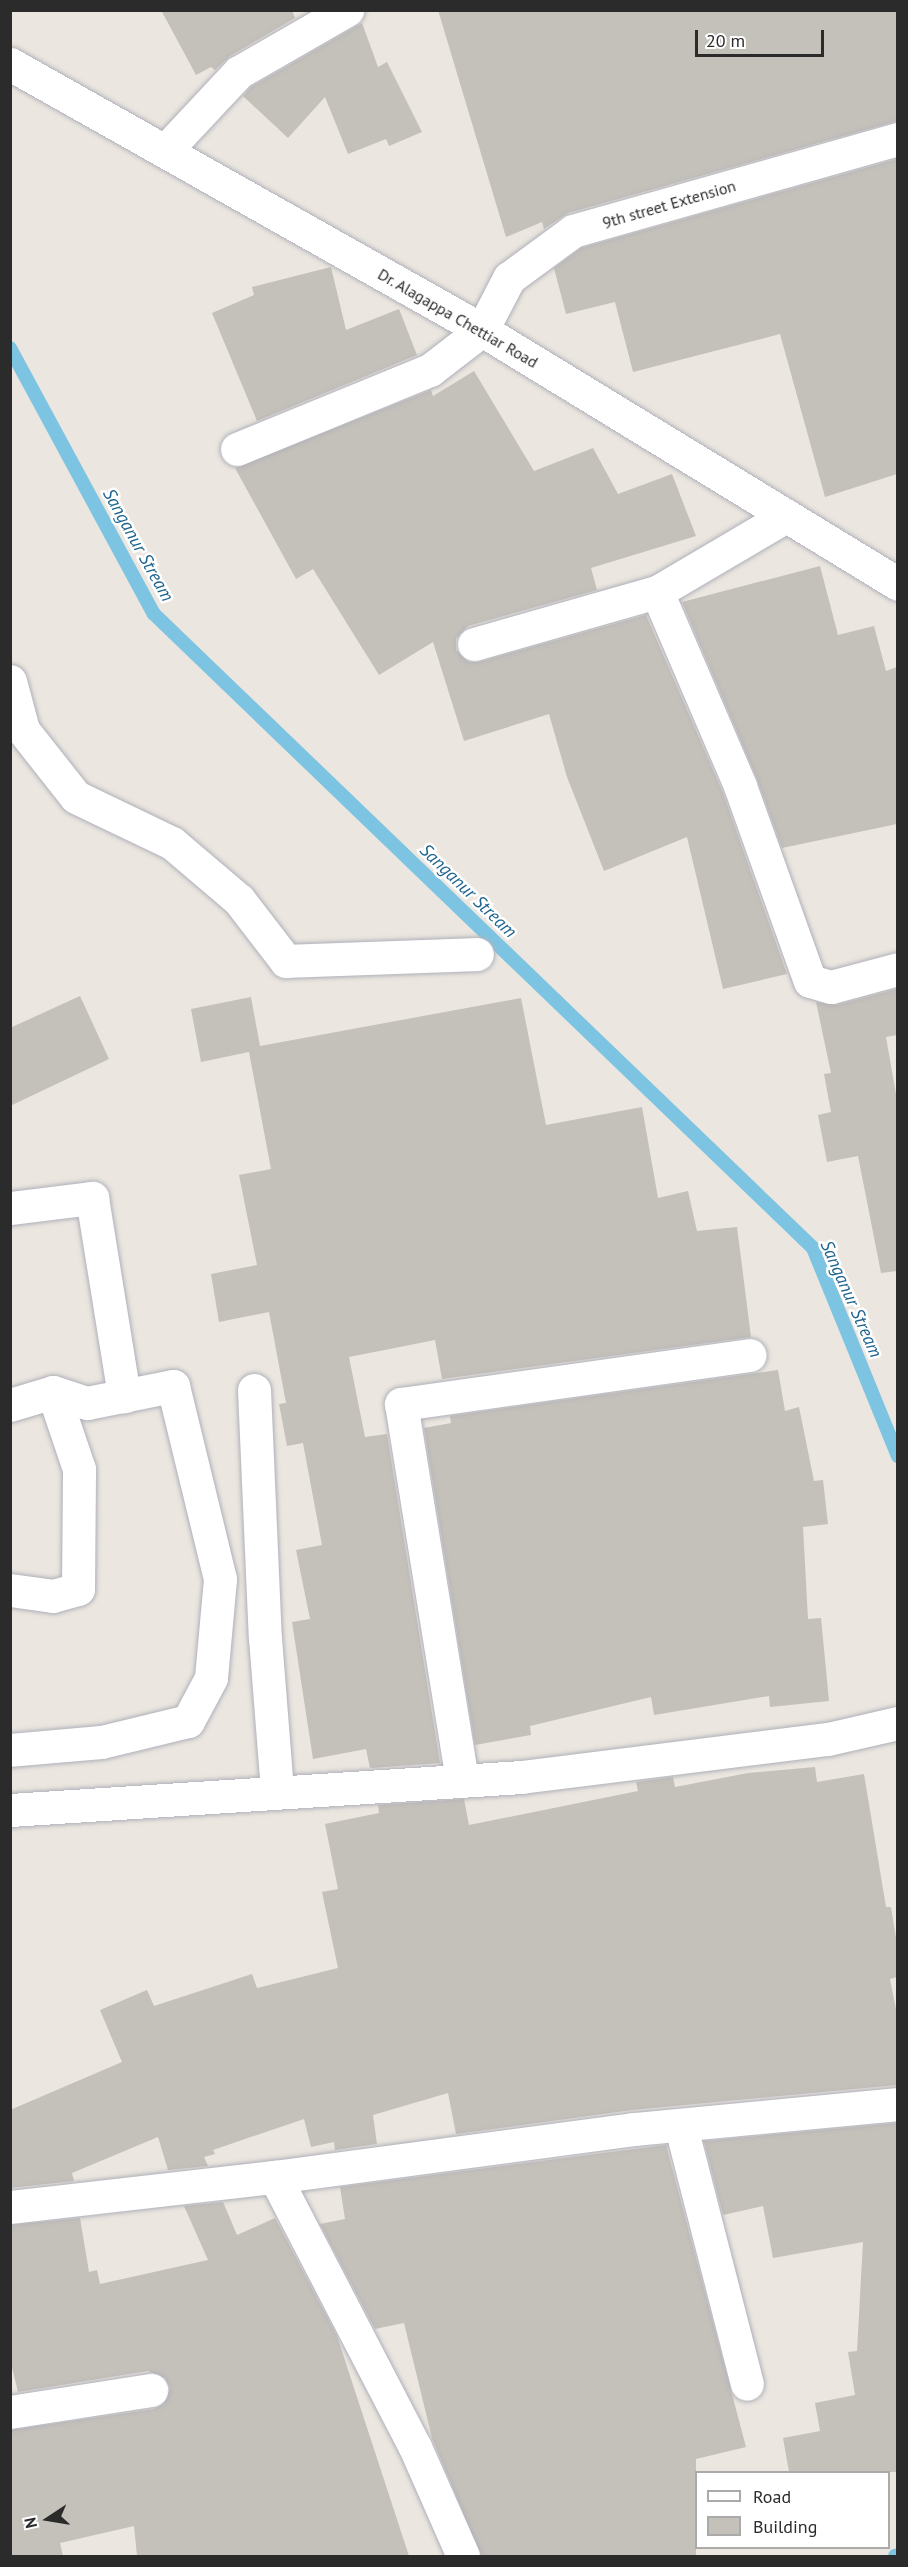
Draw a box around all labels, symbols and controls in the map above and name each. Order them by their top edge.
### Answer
scale bar [698,18,827,56]
text: 20 m [706,29,745,52]
street label: 9th street Extension [600,176,738,232]
street label: Dr. Alagappa Chettiar Road [374,264,542,372]
water label: Sanganur Stream [98,485,178,605]
water label: Sanganur Stream [415,840,521,942]
water label: Sanganur Stream [816,1237,886,1361]
legend [695,2471,890,2549]
text: Road [753,2485,791,2508]
north arrow [18,2489,78,2549]
text: Building [753,2515,817,2538]
text: N [20,2516,41,2530]

